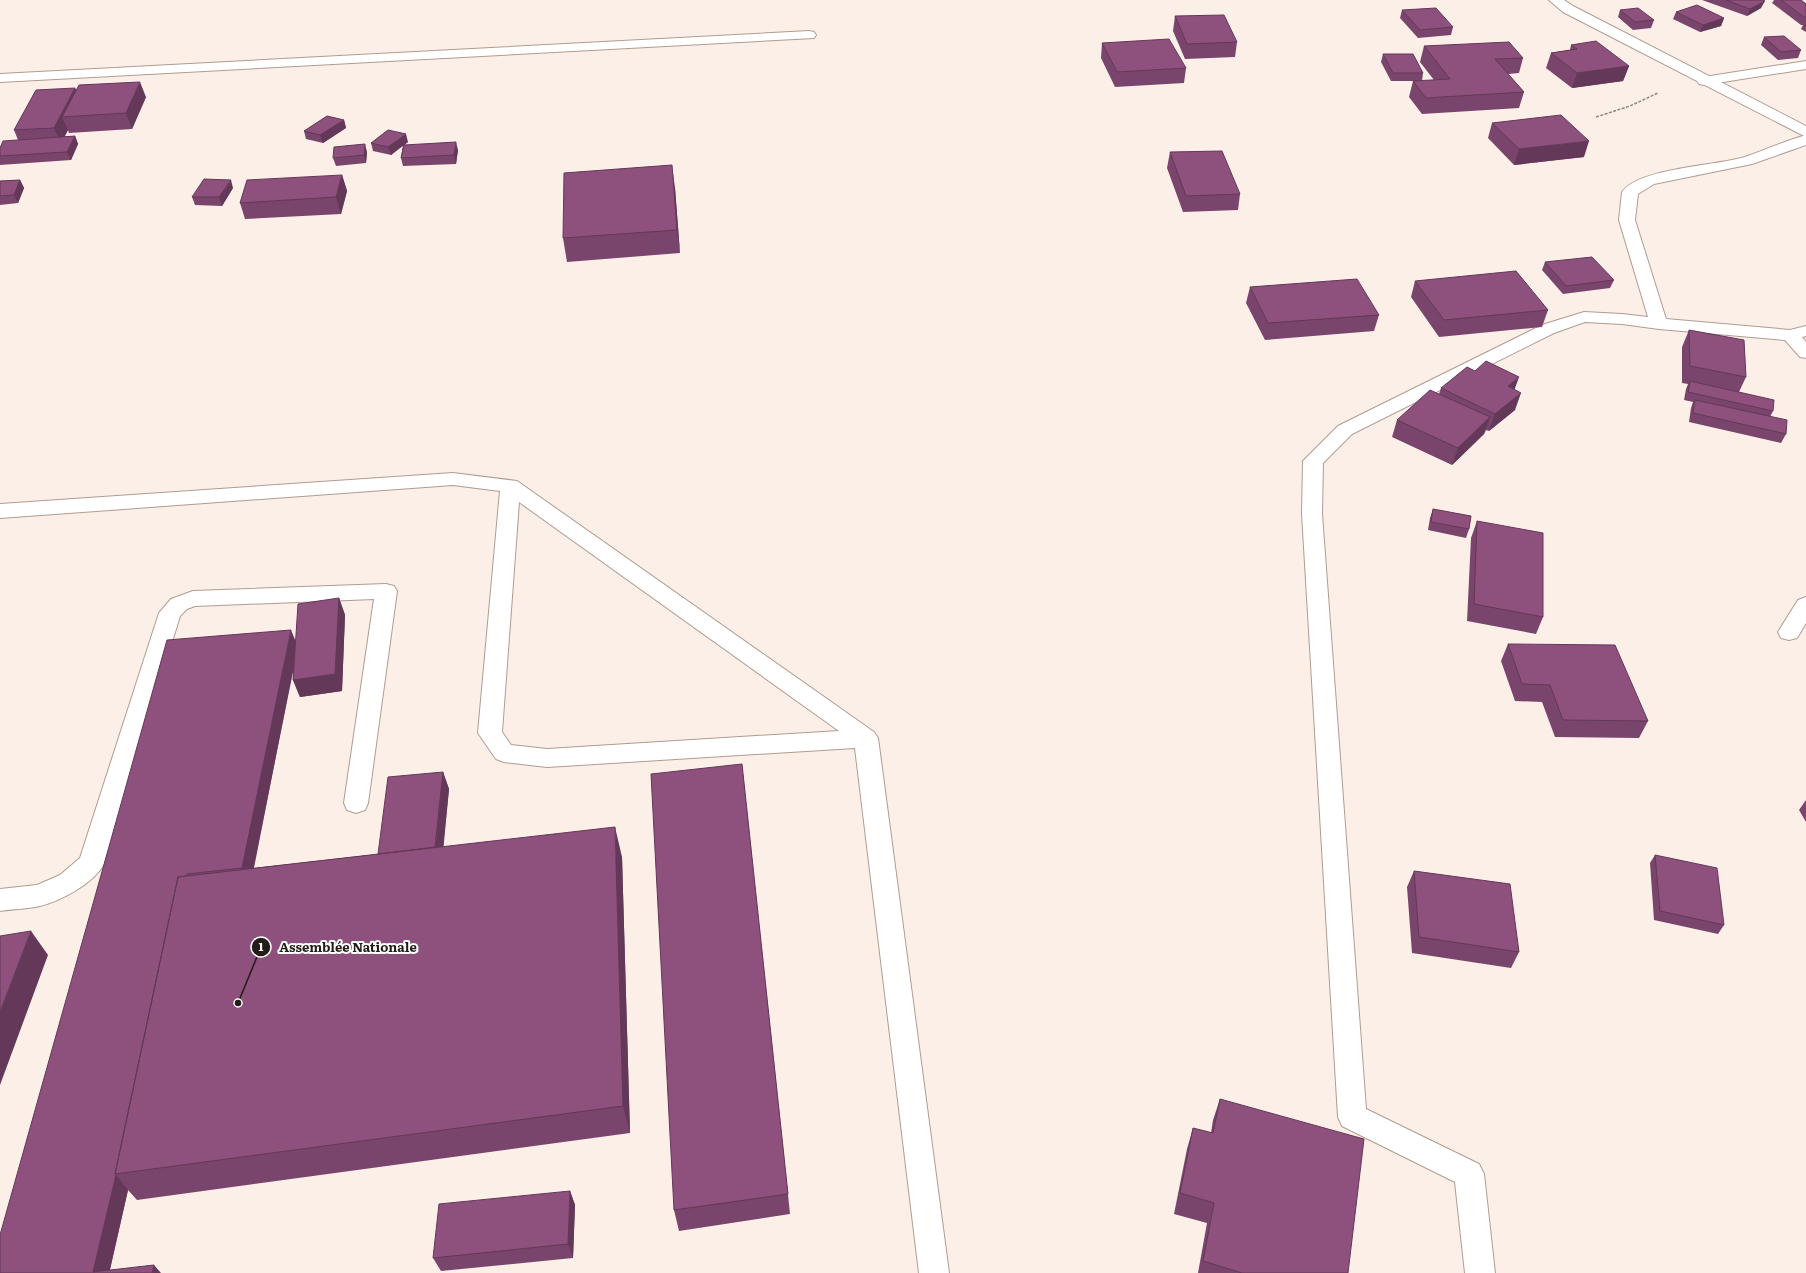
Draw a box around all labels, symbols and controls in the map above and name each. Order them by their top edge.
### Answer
callout: Assemblée Nationale [251,934,424,959]
text: 1 [259,937,264,955]
text: Assemblée Nationale [279,937,417,956]

